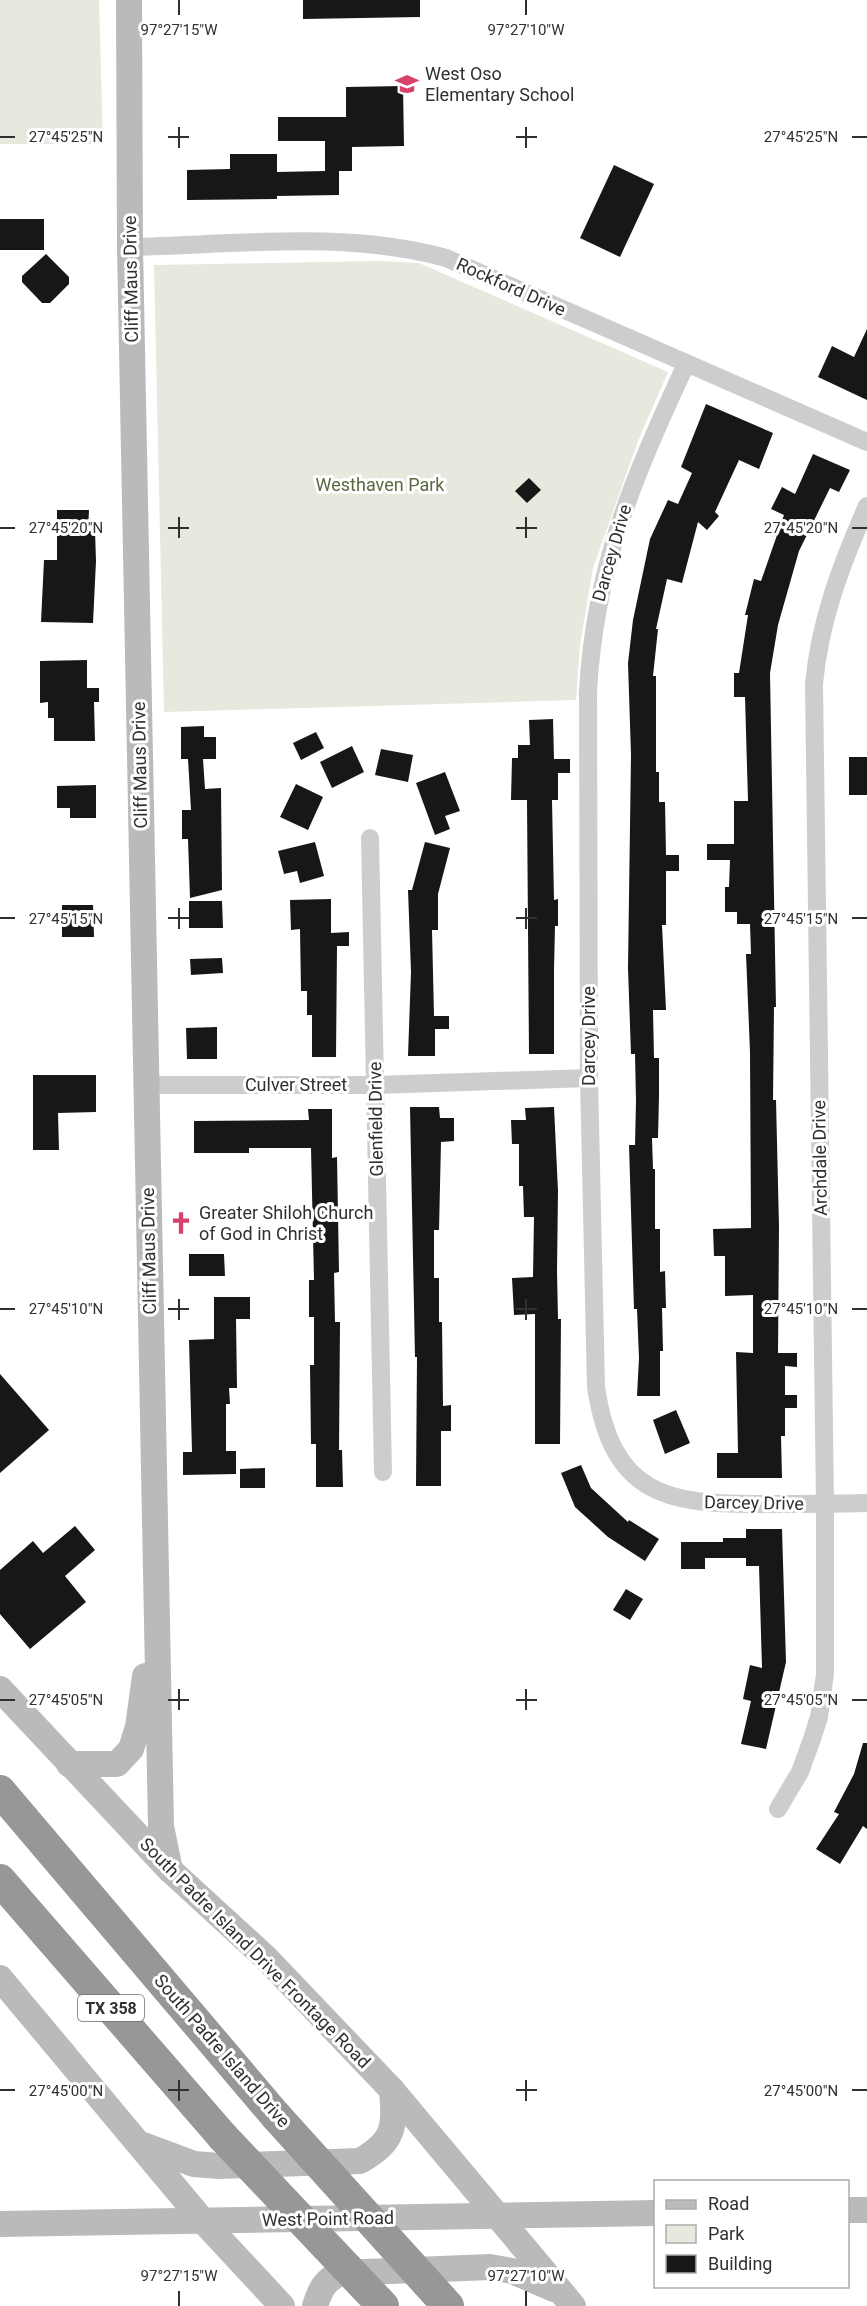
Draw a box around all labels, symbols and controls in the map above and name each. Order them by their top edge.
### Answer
text: 97°27'15"W [141,21,217,39]
text: 97°27'10"W [488,21,564,39]
place label: West Oso Elementary School [425,63,574,105]
school or university icon: West Oso Elementary School [394,71,420,97]
text: 27°45'25"N [29,128,103,146]
text: 27°45'25"N [764,128,838,146]
street label: Cliff Maus Drive [119,215,142,343]
street label: Rockford Drive [453,253,569,320]
park label: Westhaven Park [316,474,445,495]
street label: Darcey Drive [588,502,635,604]
text: 27°45'20"N [29,519,103,537]
text: 27°45'20"N [764,519,838,537]
street label: Cliff Maus Drive [128,701,151,829]
text: 27°45'15"N [29,910,103,928]
text: 27°45'15"N [764,910,838,928]
street label: Darcey Drive [578,986,599,1086]
street label: Glenfield Drive [364,1061,387,1177]
street label: Culver Street [245,1074,347,1095]
street label: Archdale Drive [808,1100,831,1216]
street label: Cliff Maus Drive [137,1187,160,1315]
place label: Greater Shiloh Church of God in Christ [199,1202,373,1244]
church icon: Greater Shiloh Church of God in Christ [168,1210,194,1236]
text: 27°45'10"N [29,1300,103,1318]
text: 27°45'10"N [764,1300,838,1318]
street label: Darcey Drive [704,1491,804,1514]
text: 27°45'05"N [29,1691,103,1709]
text: 27°45'05"N [764,1691,838,1709]
street label: South Padre Island Drive Frontage Road [135,1833,375,2073]
street label: South Padre Island Drive [150,1970,294,2132]
road number: TX 358 [78,1995,144,2021]
text: 27°45'00"N [29,2082,103,2100]
text: 27°45'00"N [764,2082,838,2100]
legend [654,2180,849,2288]
text: Road [708,2193,749,2214]
street label: West Point Road [262,2207,394,2230]
text: Park [708,2223,745,2244]
text: Building [708,2253,772,2274]
text: 97°27'15"W [141,2267,217,2285]
text: 97°27'10"W [488,2267,564,2285]

